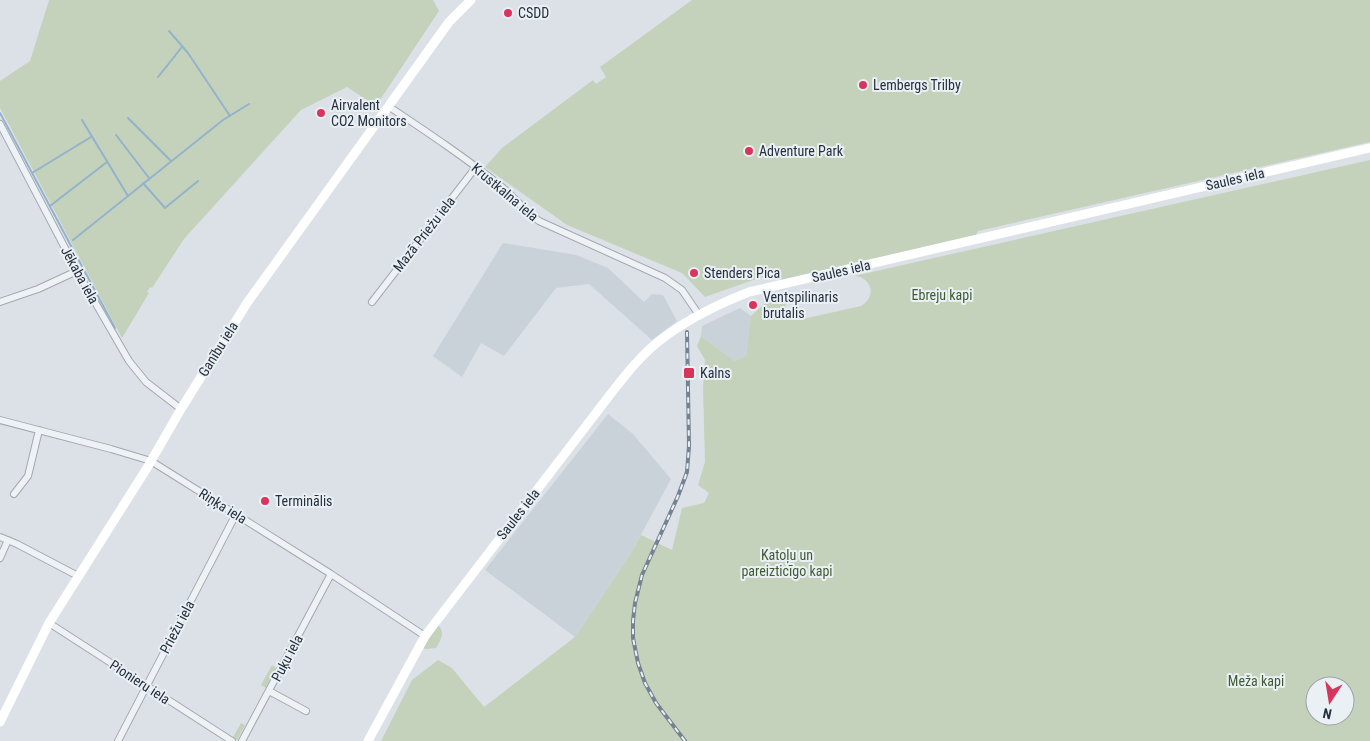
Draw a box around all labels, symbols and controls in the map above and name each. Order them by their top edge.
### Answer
place label: CSDD [518,5,549,21]
marker: CSDD [502,7,514,19]
place label: Lembergs Trilby [873,77,961,93]
marker: Lembergs Trilby [857,79,869,91]
place label: Airvalent CO2 Monitors [331,97,407,129]
marker: Airvalent CO2 Monitors [315,107,327,119]
place label: Adventure Park [759,143,844,159]
marker: Adventure Park [743,145,755,157]
street label: Krustkalna iela [469,160,541,224]
street label: Saules iela [1204,164,1266,194]
street label: Mazā Priežu iela [390,193,458,275]
street label: Jēkaba iela [58,244,102,306]
street label: Saules iela [810,256,872,286]
place label: Stenders Pica [704,265,780,281]
marker: Stenders Pica [688,267,700,279]
park label: Ebreju kapi [912,287,972,303]
place label: Ventspilinaris brutalis [763,289,838,321]
marker: Ventspilinaris brutalis [747,299,759,311]
street label: Ganību iela [195,319,241,379]
place label: Kalns [700,365,731,381]
marker: Kalns [682,366,696,380]
street label: Riņķa iela [196,485,250,528]
street label: Saules iela [493,486,543,542]
place label: Terminālis [275,493,333,509]
marker: Terminālis [259,495,271,507]
park label: Katoļu un pareizticīgo kapi [741,547,833,579]
street label: Priežu iela [156,598,198,656]
street label: Puķu iela [268,632,307,685]
street label: Pionieru iela [107,657,173,707]
park label: Meža kapi [1228,673,1284,689]
north arrow [1305,676,1355,726]
text: N [1321,705,1333,722]

